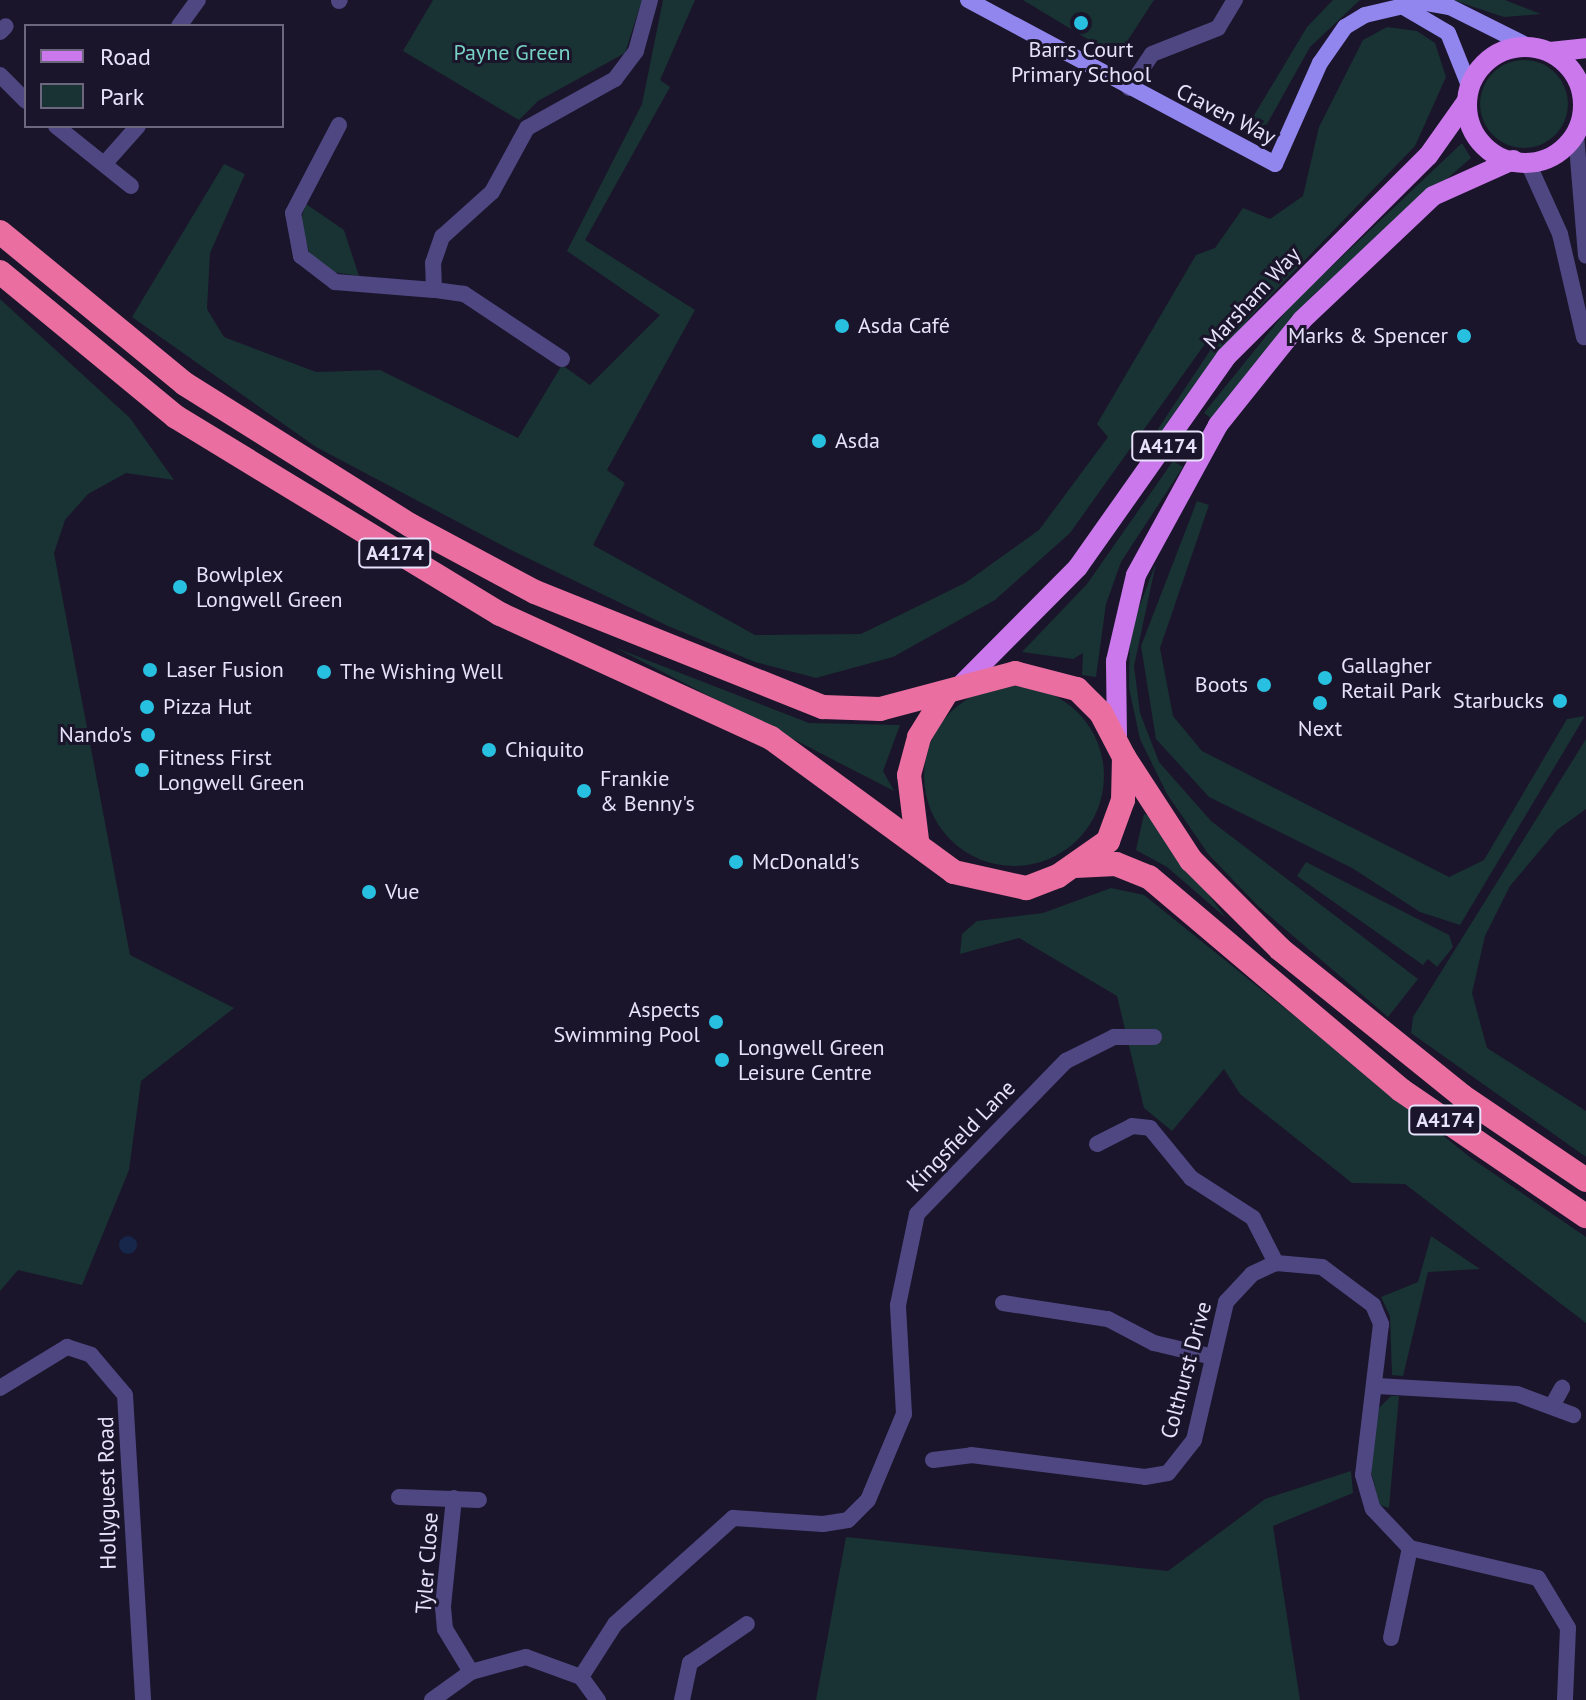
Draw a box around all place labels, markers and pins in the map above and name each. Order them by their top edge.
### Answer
marker: Barrs Court Primary School [1072,14,1090,32]
place label: Barrs Court Primary School [1011,36,1151,88]
place label: Asda Café [858,313,950,339]
marker: Asda Café [833,317,851,335]
place label: Marks & Spencer [1288,323,1448,349]
marker: Marks & Spencer [1455,327,1473,345]
place label: Asda [835,428,880,454]
marker: Asda [810,432,828,450]
place label: Bowlplex Longwell Green [196,561,343,612]
marker: Bowlplex Longwell Green [171,578,189,596]
place label: Gallagher Retail Park [1341,652,1441,704]
place label: Laser Fusion [166,657,284,683]
place label: The Wishing Well [340,659,504,685]
marker: Laser Fusion [141,661,159,679]
marker: The Wishing Well [315,663,333,681]
marker: Gallagher Retail Park [1316,669,1334,687]
place label: Boots [1195,672,1248,698]
marker: Boots [1255,676,1273,694]
place label: Starbucks [1453,688,1544,714]
marker: Starbucks [1551,692,1569,710]
place label: Pizza Hut [163,694,252,720]
marker: Next [1311,694,1329,712]
marker: Pizza Hut [138,698,156,716]
place label: Next [1298,716,1342,742]
place label: Nando's [59,722,132,748]
marker: Nando's [139,726,157,744]
place label: Chiquito [505,737,584,763]
marker: Chiquito [480,741,498,759]
place label: Fitness First Longwell Green [158,744,305,796]
marker: Fitness First Longwell Green [133,761,151,779]
place label: Frankie & Benny's [600,765,695,816]
marker: Frankie & Benny's [575,782,593,800]
place label: McDonald's [752,849,859,875]
marker: McDonald's [727,853,745,871]
place label: Vue [385,879,419,905]
marker: Vue [360,883,378,901]
place label: Aspects Swimming Pool [553,996,700,1048]
marker: Aspects Swimming Pool [707,1013,725,1031]
place label: Longwell Green Leisure Centre [738,1034,885,1086]
marker: Longwell Green Leisure Centre [713,1051,731,1069]

